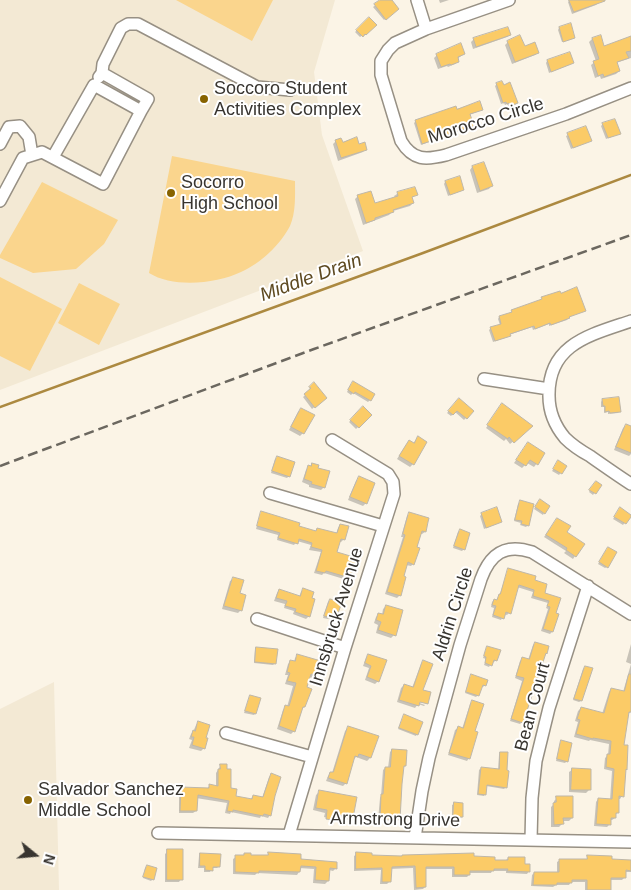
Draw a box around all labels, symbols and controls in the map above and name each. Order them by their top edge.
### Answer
place label: Soccoro Student Activities Complex [214,78,361,120]
marker: Soccoro Student Activities Complex [198,93,210,105]
street label: Morocco Circle [425,93,547,149]
place label: Socorro High School [181,172,278,214]
marker: Socorro High School [165,187,177,199]
water label: Middle Drain [257,249,365,307]
street label: Innsbruck Avenue [306,545,368,689]
street label: Aldrin Circle [428,565,478,663]
street label: Bean Court [511,660,555,754]
place label: Salvador Sanchez Middle School [38,779,184,822]
marker: Salvador Sanchez Middle School [22,794,34,806]
street label: Armstrong Drive [330,808,460,832]
north arrow [10,830,60,880]
text: N [40,852,58,867]

